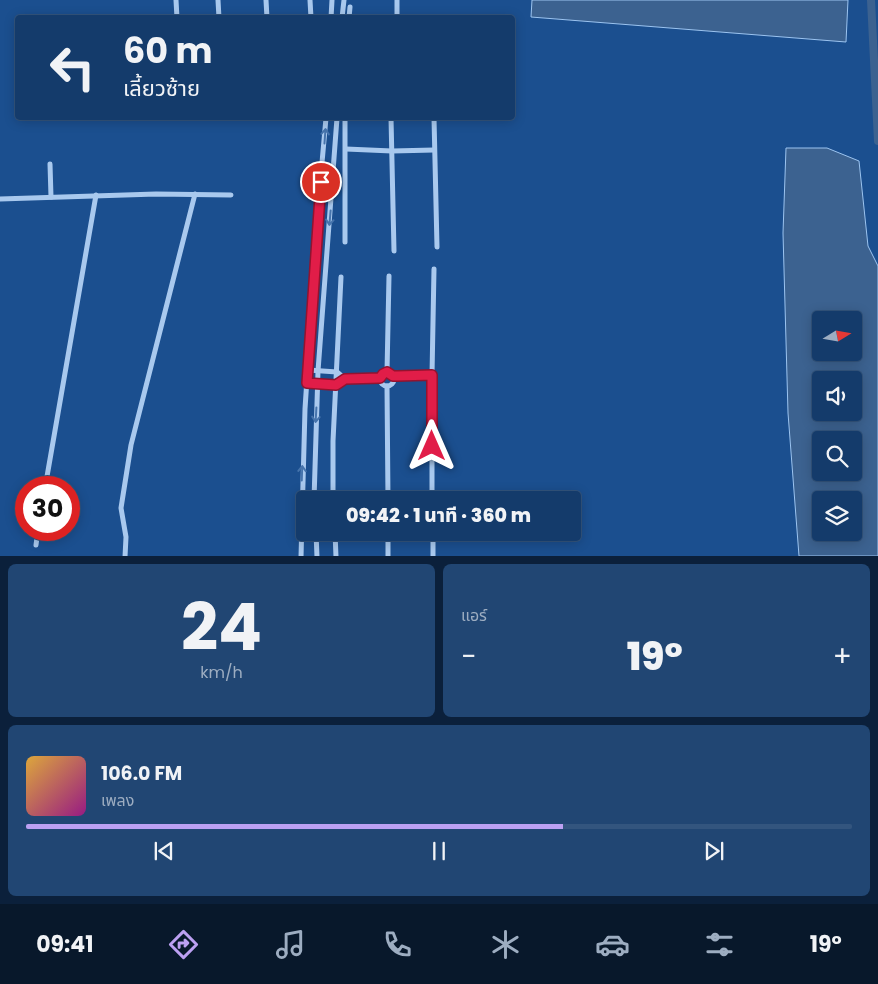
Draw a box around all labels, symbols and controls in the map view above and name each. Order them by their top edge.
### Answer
text: 60 m [123,26,213,75]
icon: left [40,35,105,100]
text: เลี้ยวซ้าย [123,73,200,104]
one-way arrow [321,128,330,144]
pin [300,161,342,203]
icon: arrive [307,168,335,196]
one-way arrow [325,210,334,226]
north arrow [812,311,862,361]
map controls [812,311,862,541]
button: sound [812,371,862,421]
one-way arrow [312,407,321,423]
position arrow [405,419,457,471]
button: search [812,431,862,481]
one-way arrow [297,465,307,482]
speed limit sign: 30 [15,476,80,541]
button: layers [812,491,862,541]
text: 09:42 · 1 นาที · 360 m [346,502,531,529]
text: 24 [181,582,262,673]
text: แอร์ [461,604,487,627]
text: 19° [627,630,683,683]
text: − [461,637,476,676]
text: + [833,637,852,676]
text: km/h [200,661,243,684]
text: 106.0 FM [101,760,182,787]
text: เพลง [101,789,134,812]
icon: previous [150,837,178,865]
icon: pause [425,837,453,865]
icon: next [700,837,728,865]
icon: directions [166,927,201,962]
icon: music [273,927,308,962]
icon: phone [380,927,415,962]
icon: climate [488,927,523,962]
icon: car [595,927,630,962]
icon: filters [702,927,737,962]
text: 09:41 [36,929,93,960]
text: 19° [810,929,842,960]

